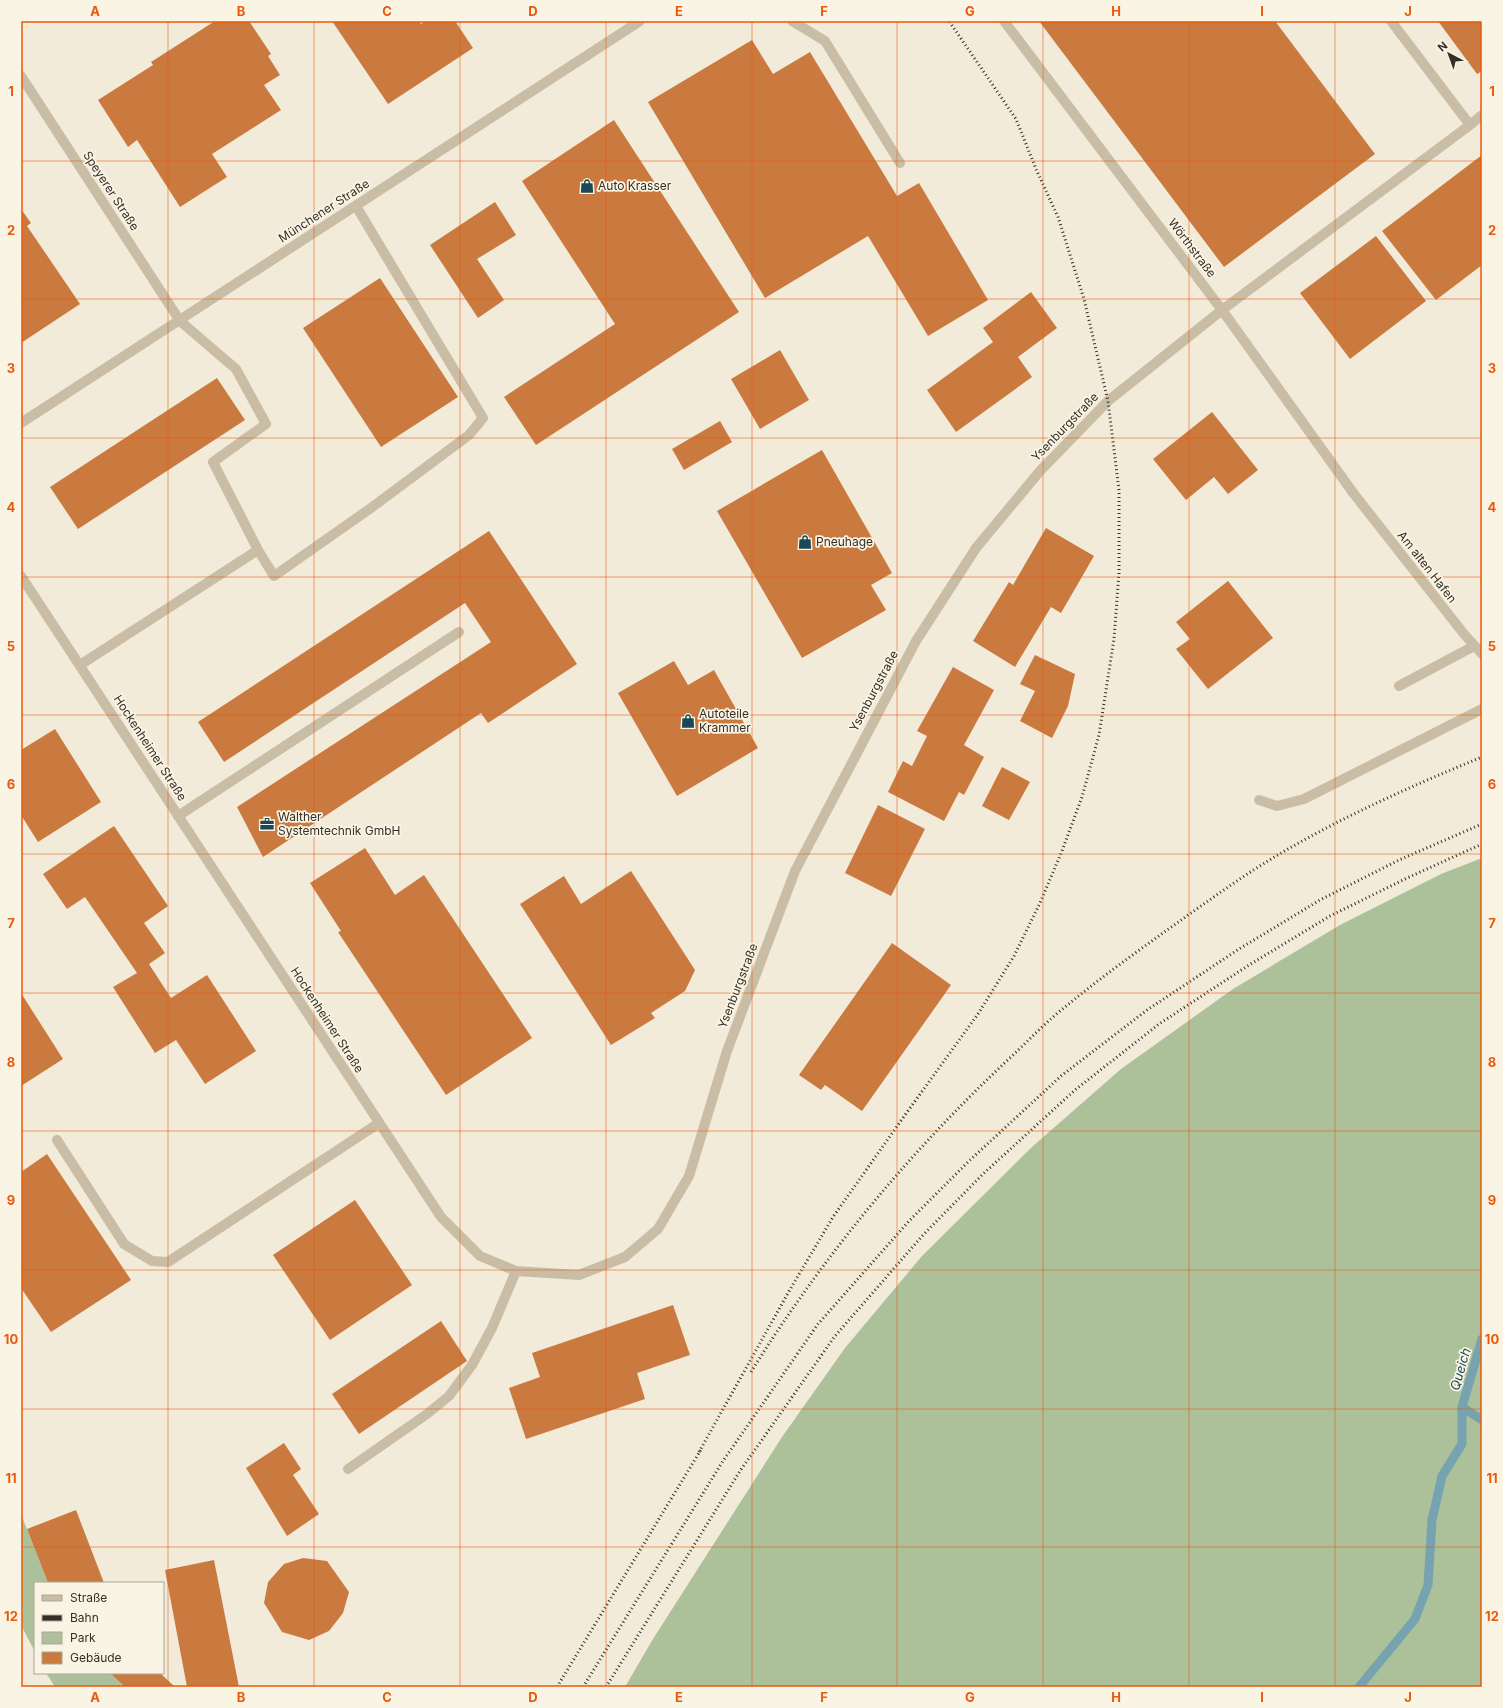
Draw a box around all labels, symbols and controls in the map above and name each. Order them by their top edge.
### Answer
text: A [90,3,100,19]
text: B [237,3,246,19]
text: C [382,3,392,19]
text: D [528,3,538,19]
text: E [675,3,683,19]
text: F [820,3,828,19]
text: G [965,3,975,19]
text: H [1111,3,1121,19]
text: I [1260,3,1264,19]
text: J [1404,3,1412,19]
north arrow [1429,34,1469,74]
text: N [1435,38,1450,54]
text: 1 [8,83,14,99]
text: 1 [1489,83,1495,99]
street label: Speyerer Straße [80,148,143,233]
street label: Münchener Straße [276,176,372,246]
shop icon: Auto Krasser [579,178,595,194]
place label: Auto Krasser [598,178,672,193]
street label: Wörthstraße [1165,215,1219,280]
text: 2 [7,222,15,238]
text: 2 [1488,222,1496,238]
text: 3 [7,360,15,376]
text: 3 [1488,360,1496,376]
street label: Ysenburgstraße [1028,389,1101,464]
text: 4 [7,499,16,515]
text: 4 [1488,499,1497,515]
street label: Am alten Hafen [1395,528,1460,606]
shop icon: Pneuhage [797,534,813,550]
place label: Pneuhage [816,534,873,549]
text: 5 [7,638,15,654]
text: 5 [1488,638,1496,654]
street label: Ysenburgstraße [846,648,901,734]
street label: Hockenheimer Straße [111,692,190,803]
place label: Autoteile Krammer [699,706,751,735]
shop icon: Autoteile Krammer [680,713,696,729]
text: 6 [7,776,15,792]
text: 6 [1488,776,1496,792]
place label: Walther Systemtechnik GmbH [278,809,401,838]
office icon: Walther Systemtechnik GmbH [259,816,275,832]
text: 7 [7,915,15,931]
text: 7 [1488,915,1496,931]
street label: Ysenburgstraße [714,941,761,1030]
street label: Hockenheimer Straße [288,964,367,1075]
text: 8 [7,1054,15,1070]
text: 8 [1488,1054,1496,1070]
text: 9 [7,1192,15,1208]
text: 9 [1488,1192,1496,1208]
text: 10 [4,1331,18,1347]
text: 10 [1485,1331,1499,1347]
water label: Queich [1446,1346,1474,1392]
text: 11 [5,1470,17,1486]
text: 11 [1486,1470,1498,1486]
legend [34,1582,164,1674]
text: Straße [70,1590,107,1605]
text: 12 [4,1608,18,1624]
text: 12 [1485,1608,1499,1624]
text: Bahn [70,1610,99,1625]
text: Park [70,1630,96,1645]
text: Gebäude [70,1650,122,1665]
text: A [90,1689,100,1705]
text: B [237,1689,246,1705]
text: C [382,1689,392,1705]
text: D [528,1689,538,1705]
text: E [675,1689,683,1705]
text: F [820,1689,828,1705]
text: G [965,1689,975,1705]
text: H [1111,1689,1121,1705]
text: I [1260,1689,1264,1705]
text: J [1404,1689,1412,1705]

